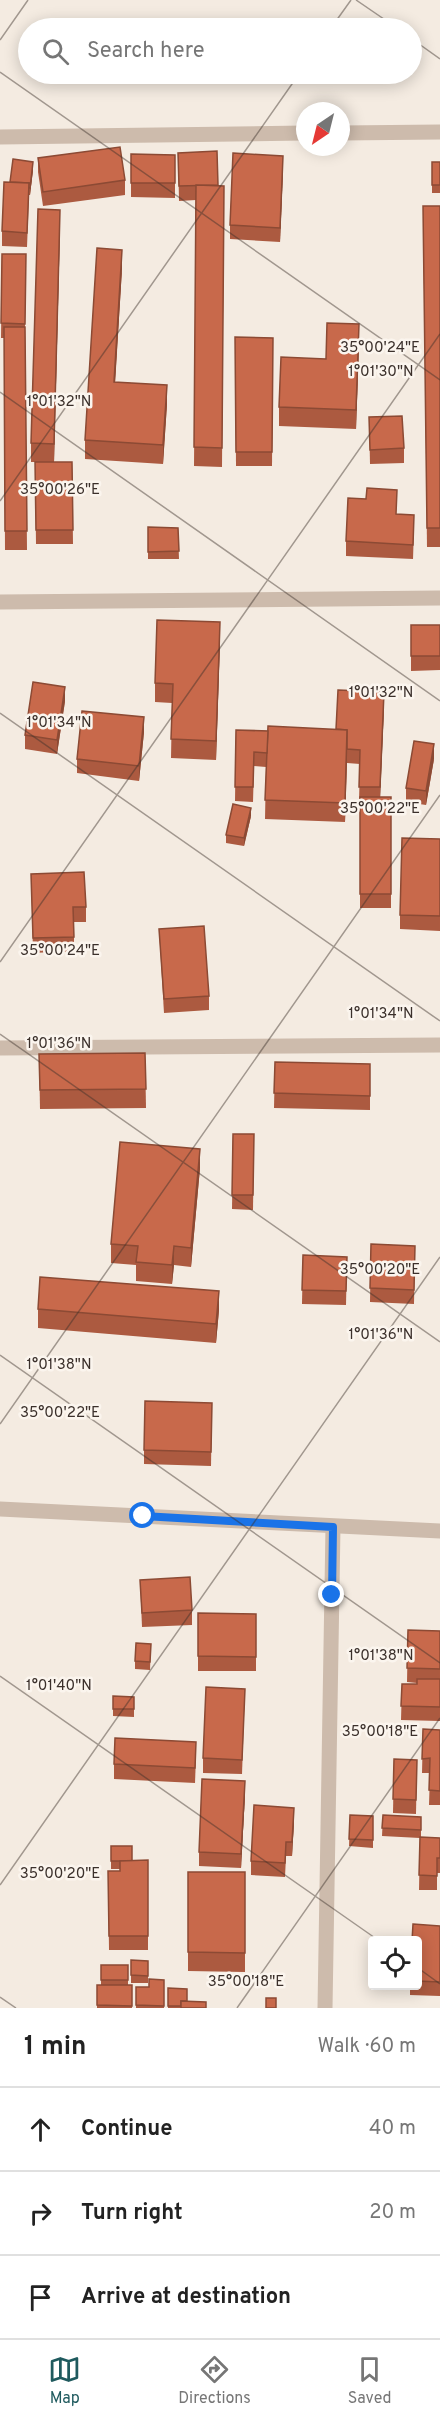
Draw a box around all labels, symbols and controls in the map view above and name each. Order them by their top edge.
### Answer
search box [18,18,422,84]
icon: search [39,35,72,68]
text: Search here [87,38,205,65]
north arrow [296,102,350,156]
text: 35°00'24"E [340,339,420,358]
text: 1°01'30"N [348,363,414,382]
text: 1°01'32"N [27,393,91,412]
text: 35°00'26"E [20,481,100,500]
text: 1°01'32"N [349,684,413,703]
text: 1°01'34"N [26,714,92,733]
text: 35°00'22"E [340,800,420,819]
text: 35°00'24"E [20,942,100,961]
text: 1°01'34"N [348,1005,414,1024]
text: 1°01'36"N [27,1035,91,1054]
text: 35°00'20"E [340,1261,420,1280]
text: 1°01'36"N [349,1326,413,1345]
text: 1°01'38"N [26,1356,92,1375]
text: 35°00'22"E [20,1404,100,1423]
route start [129,1502,155,1528]
route end [318,1581,344,1607]
text: 1°01'38"N [348,1647,414,1666]
text: 1°01'40"N [26,1677,92,1696]
text: 35°00'18"E [342,1723,418,1742]
text: 35°00'20"E [20,1865,100,1884]
map controls [368,1936,422,1990]
button: locate [368,1936,422,1990]
text: 35°00'18"E [208,1973,284,1992]
text: 1 min [24,2031,86,2064]
text: Walk · 60 m [318,2034,416,2060]
icon: ahead [24,2113,57,2146]
text: Continue [81,2116,172,2143]
text: 40 m [369,2116,416,2142]
icon: right [24,2197,57,2230]
text: Turn right [81,2200,183,2227]
text: 20 m [369,2200,416,2226]
icon: arrive [24,2281,57,2314]
text: Arrive at destination [81,2284,291,2311]
tab: Map [48,2353,81,2409]
tab: Directions [178,2353,251,2409]
tab: Saved [348,2353,392,2409]

